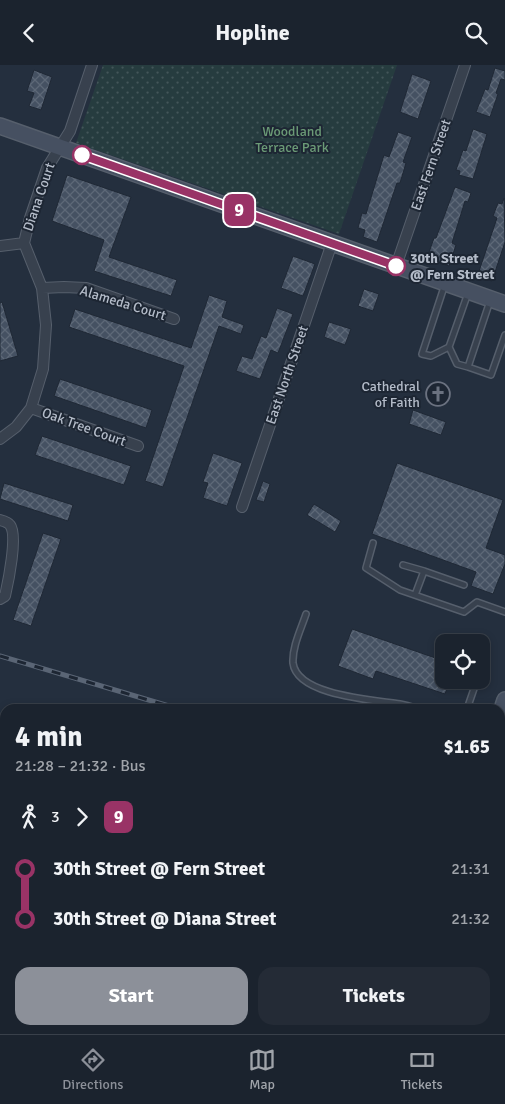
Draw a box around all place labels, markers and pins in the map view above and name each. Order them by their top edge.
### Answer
unlabelled marker [72,145,92,165]
place label: 30th Street @ Fern Street [410,250,495,283]
marker: 30th Street @ Fern Street [386,256,406,276]
place label: Cathedral of Faith [361,378,420,411]
church icon: Cathedral of Faith [425,381,451,407]

